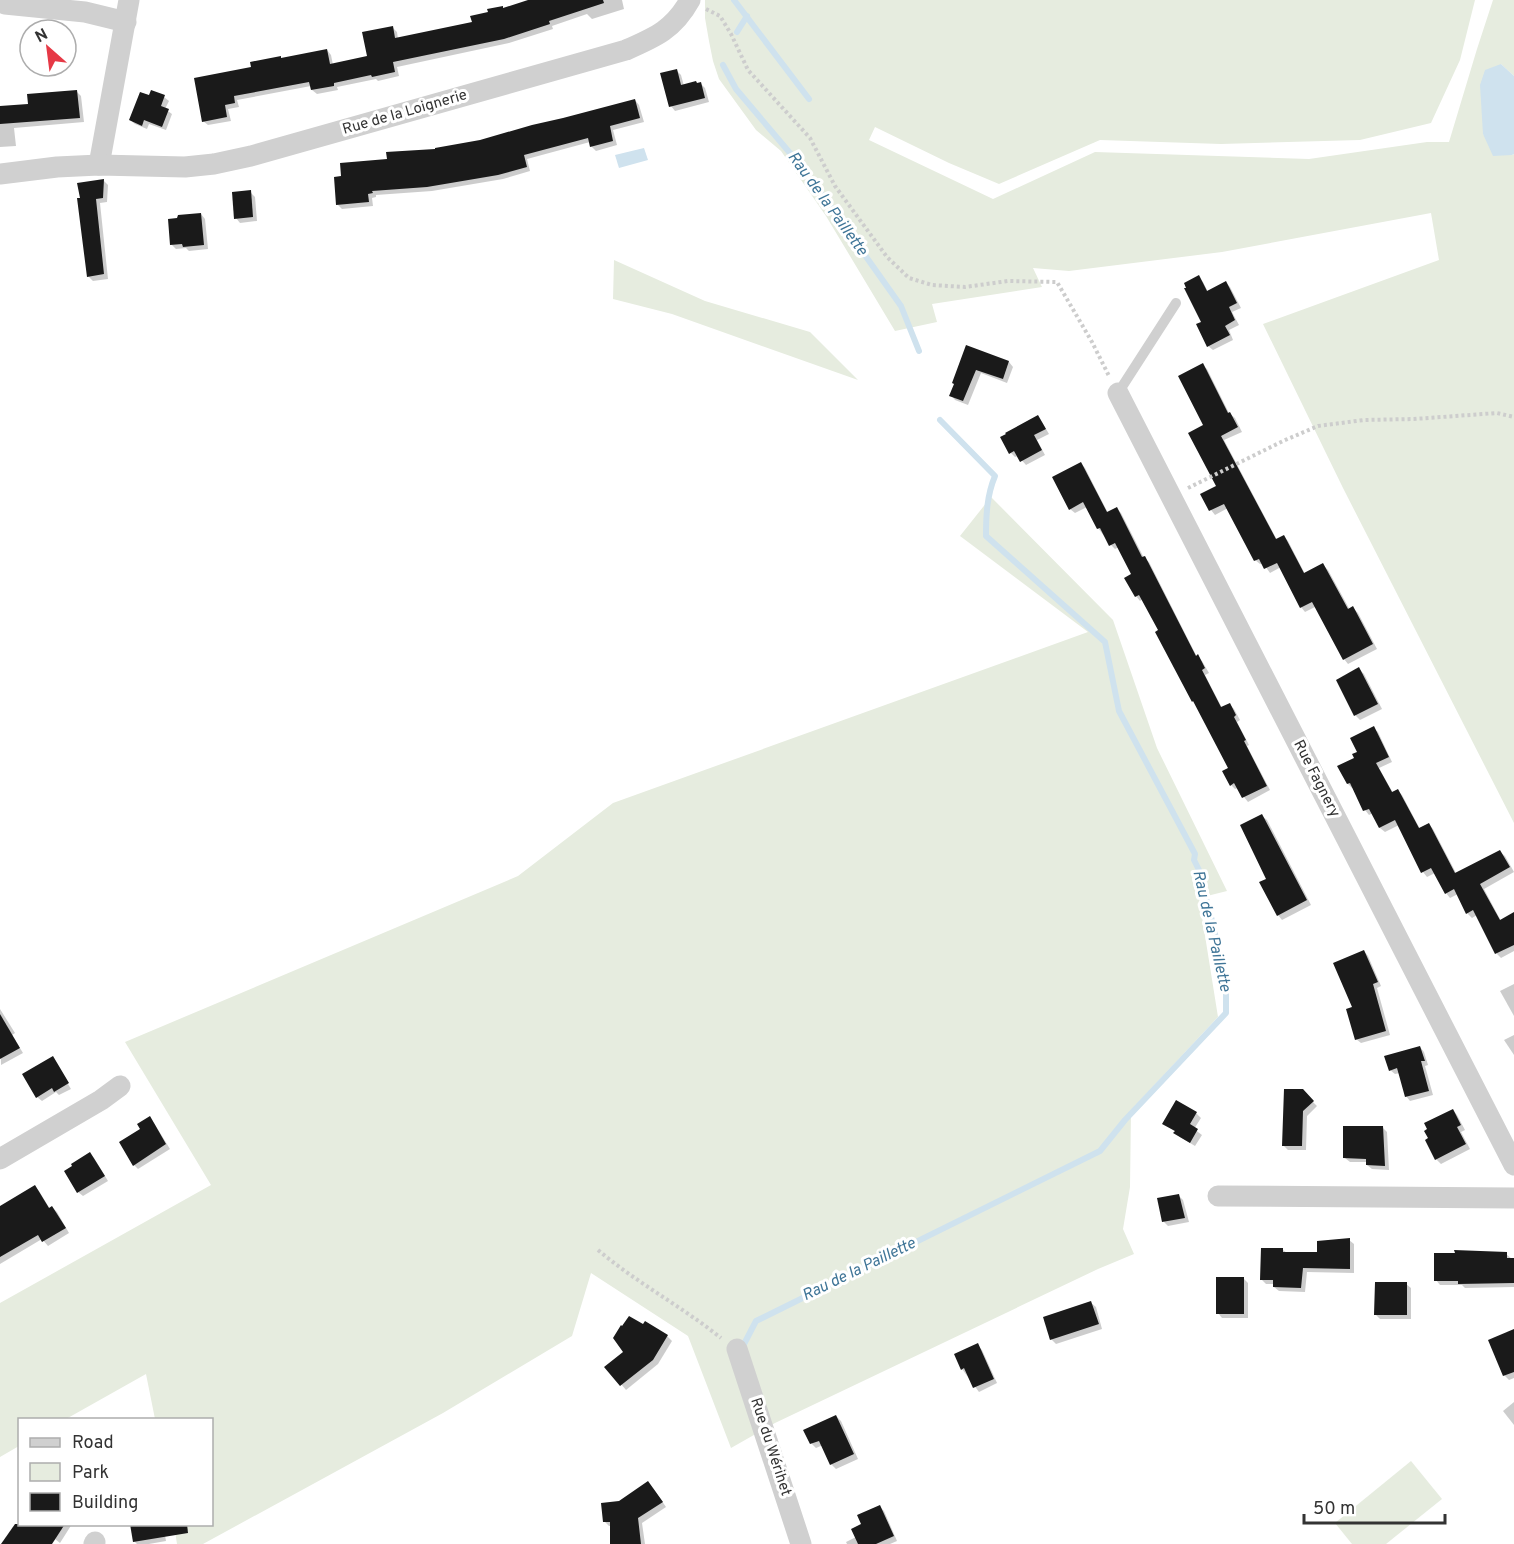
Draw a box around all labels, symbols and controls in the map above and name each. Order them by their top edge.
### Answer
north arrow [18,18,78,78]
text: N [32,25,52,48]
street label: Rue de la Loignerie [341,86,469,140]
water label: Rau de la Paillette [783,148,872,261]
street label: Rue Fagnery [1288,737,1344,821]
water label: Rau de la Paillette [1187,868,1235,994]
water label: Rau de la Paillette [799,1234,920,1306]
street label: Rue du Wérihet [745,1396,795,1498]
legend [18,1418,213,1526]
text: Road [72,1432,114,1455]
text: Park [72,1462,109,1485]
scale bar [1304,1487,1445,1525]
text: Building [72,1492,138,1515]
text: 50 m [1313,1498,1355,1521]

